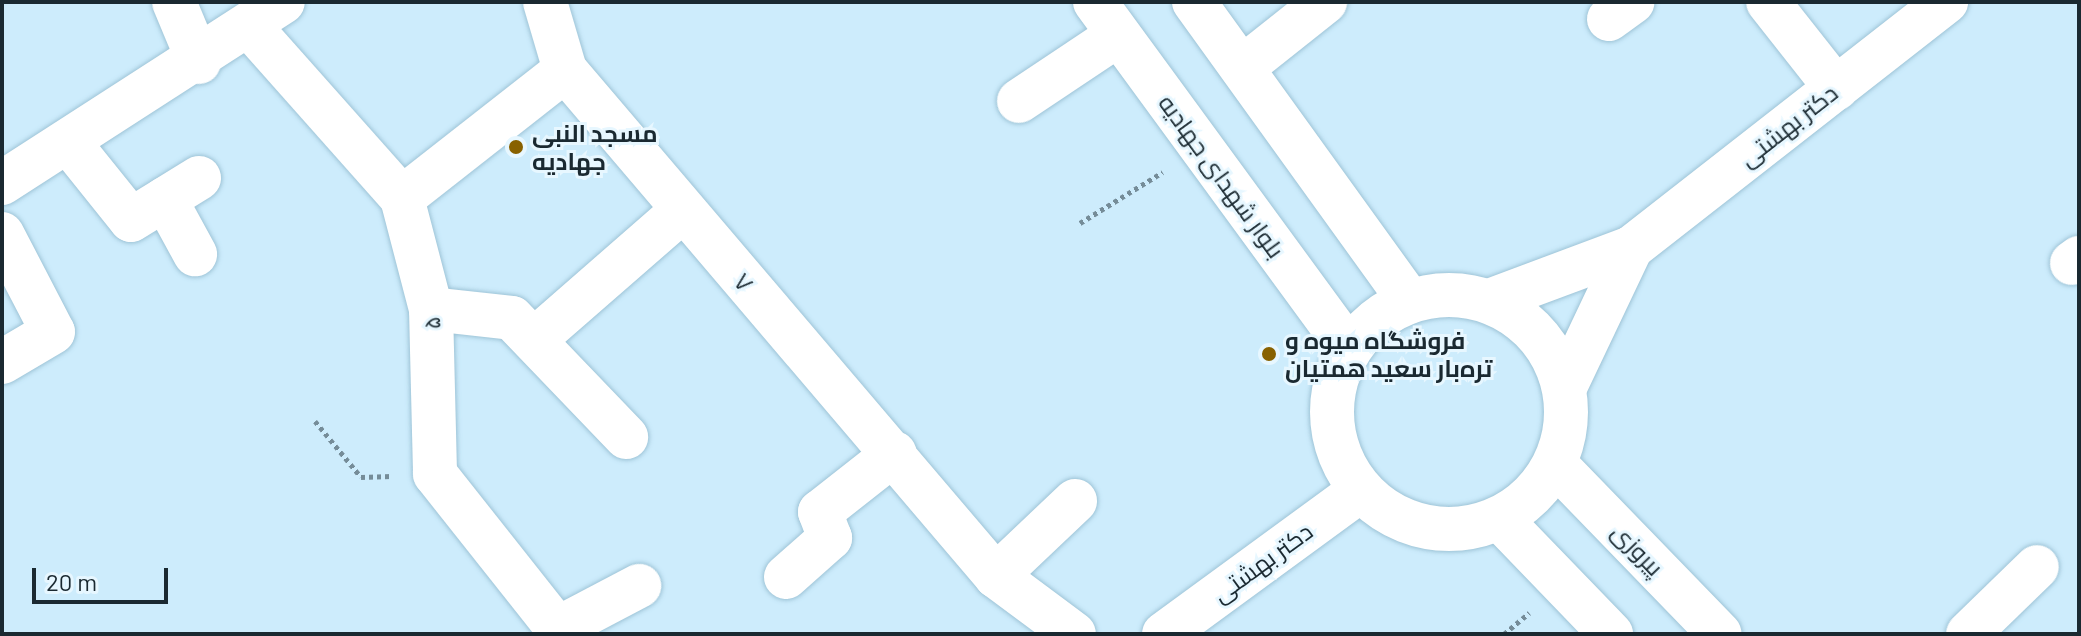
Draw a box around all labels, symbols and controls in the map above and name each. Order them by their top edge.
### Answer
street label: دکتر بهشتی [1733,78,1843,172]
street label: بلوار شهدای جهادیه [1153,89,1291,263]
place label: مسجد النبی جهادیه [532,119,658,175]
marker: مسجد النبی جهادیه [507,138,525,156]
street label: ۷ [728,267,760,297]
street label: ۵ [416,316,446,330]
place label: فروشگاه میوه و تره‌بار سعید همتیان [1285,326,1492,382]
marker: فروشگاه میوه و تره‌بار سعید همتیان [1260,345,1278,363]
street label: دکتر بهشتی [1206,516,1318,608]
street label: پیروزی [1606,517,1670,581]
scale bar [36,552,172,602]
text: 20 m [46,567,97,596]

